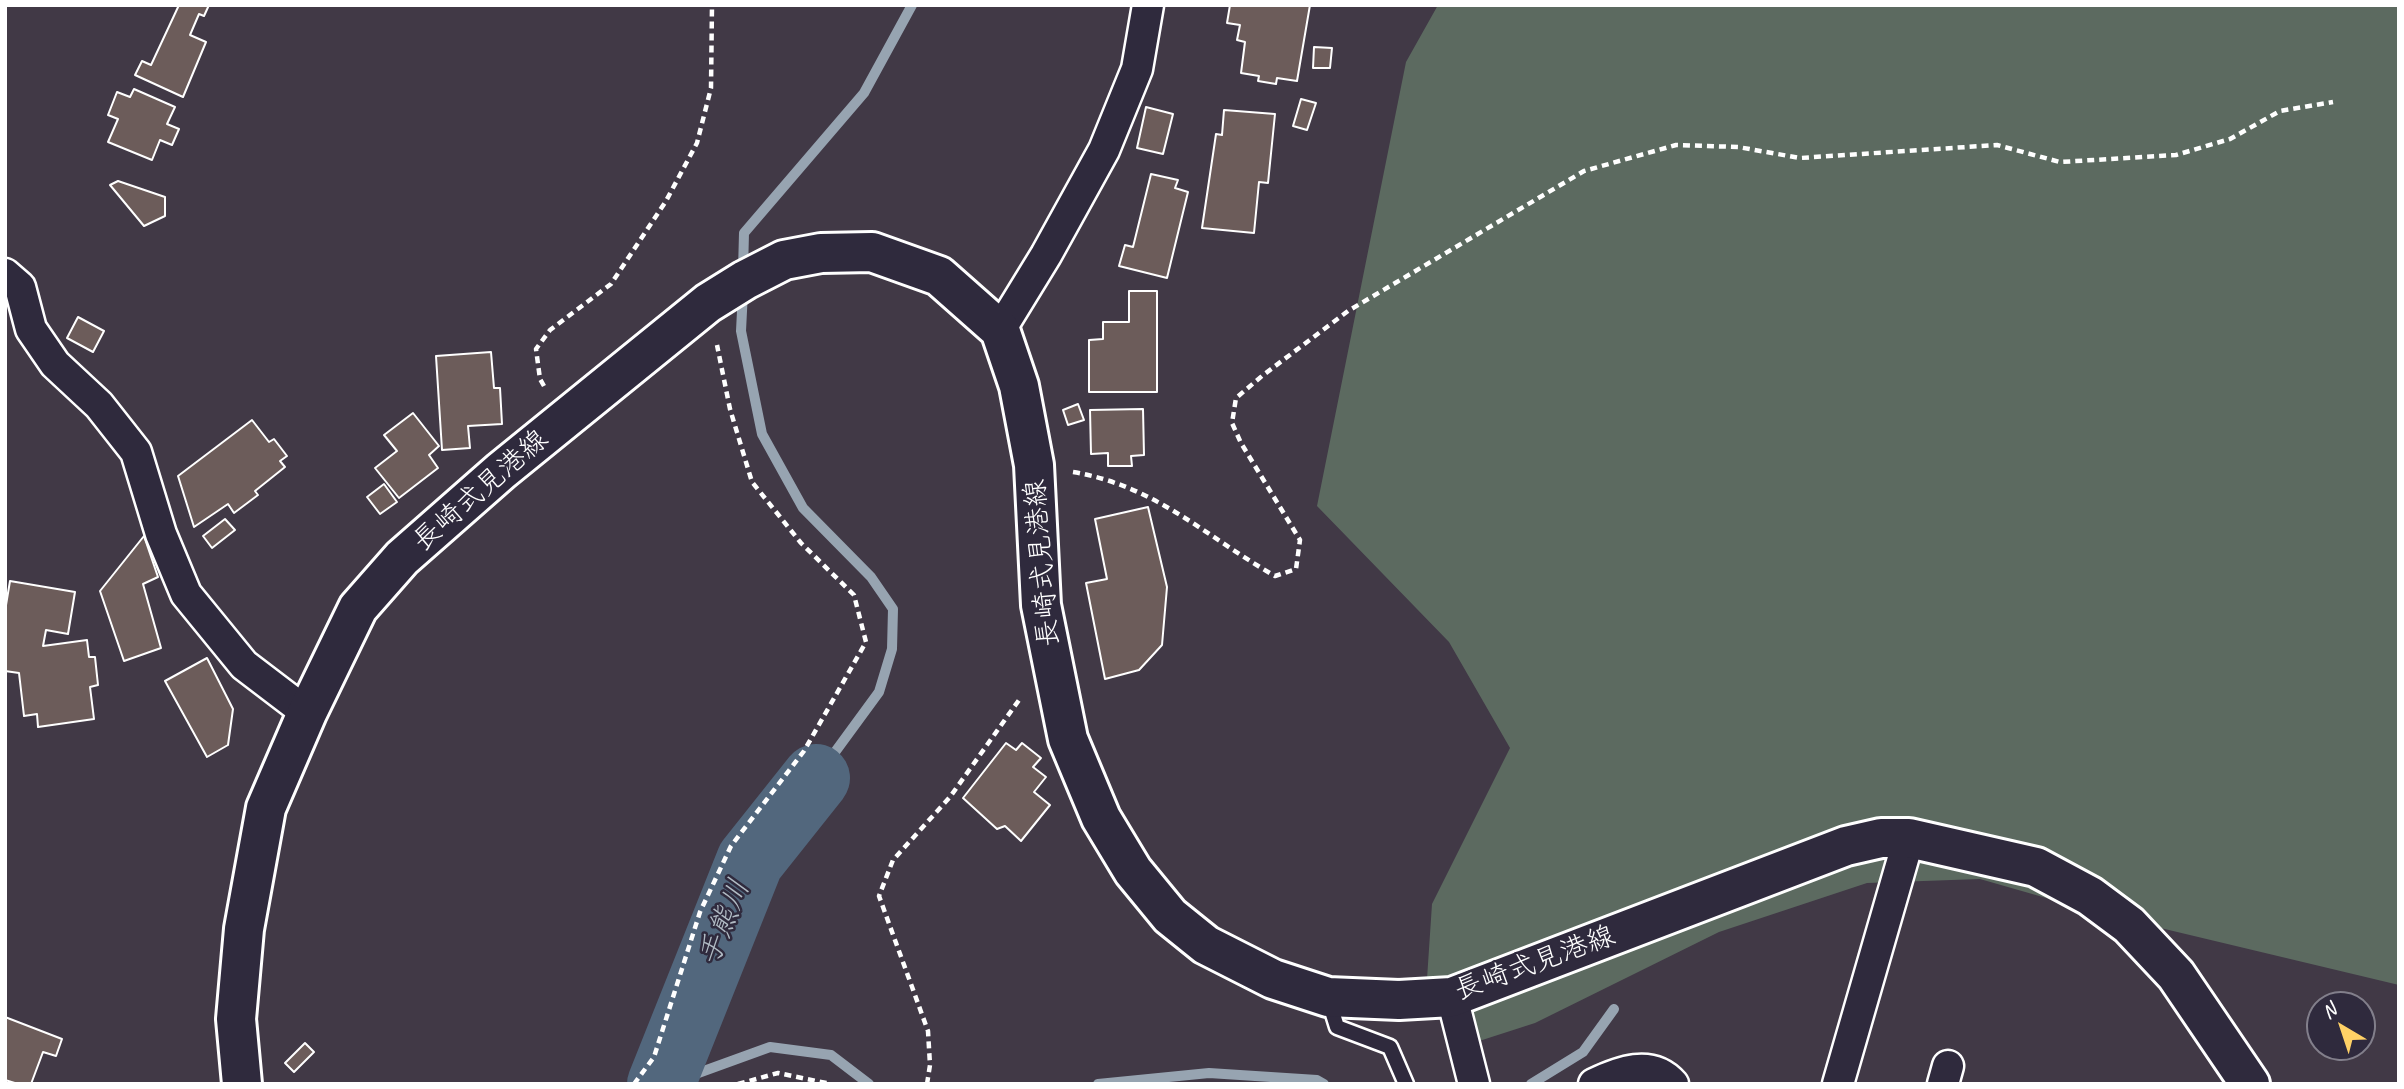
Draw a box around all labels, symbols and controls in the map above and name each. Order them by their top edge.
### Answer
street label: 長崎式見港線 [407,423,555,559]
street label: 長崎式見港線 [1019,478,1067,648]
water label: 手熊川 [691,875,759,971]
street label: 長崎式見港線 [1450,919,1620,1009]
north arrow [2306,991,2376,1061]
text: N [2317,998,2341,1024]

